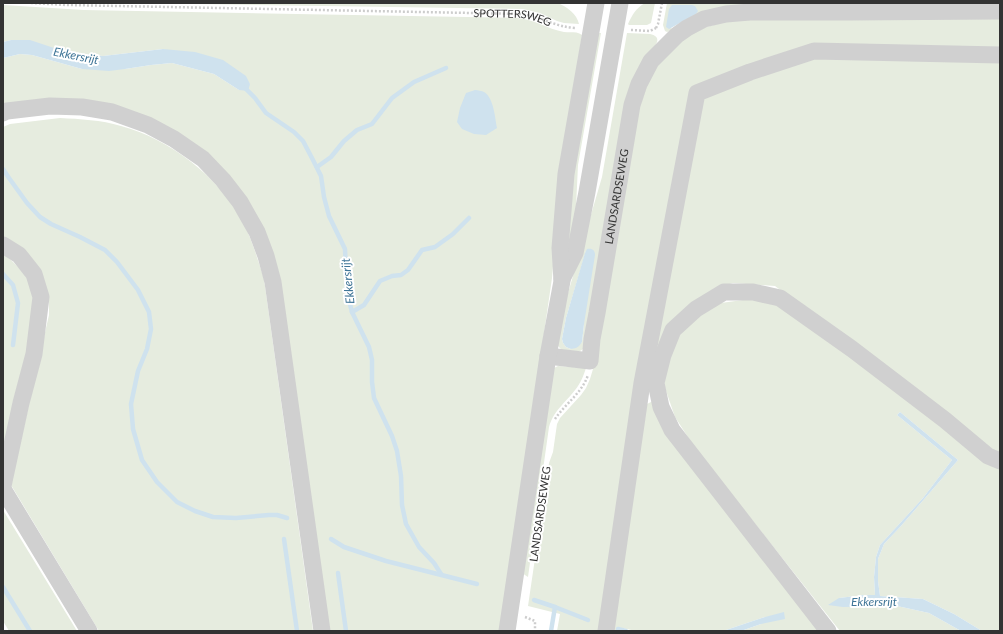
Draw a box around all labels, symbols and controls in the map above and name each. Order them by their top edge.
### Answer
street label: SPOTTERSWEG [473,6,553,28]
water label: Ekkersrijt [52,44,101,67]
street label: LANDSARDSEWEG [602,148,631,245]
water label: Ekkersrijt [338,257,357,305]
street label: LANDSARDSEWEG [526,465,553,563]
water label: Ekkersrijt [851,594,898,609]

